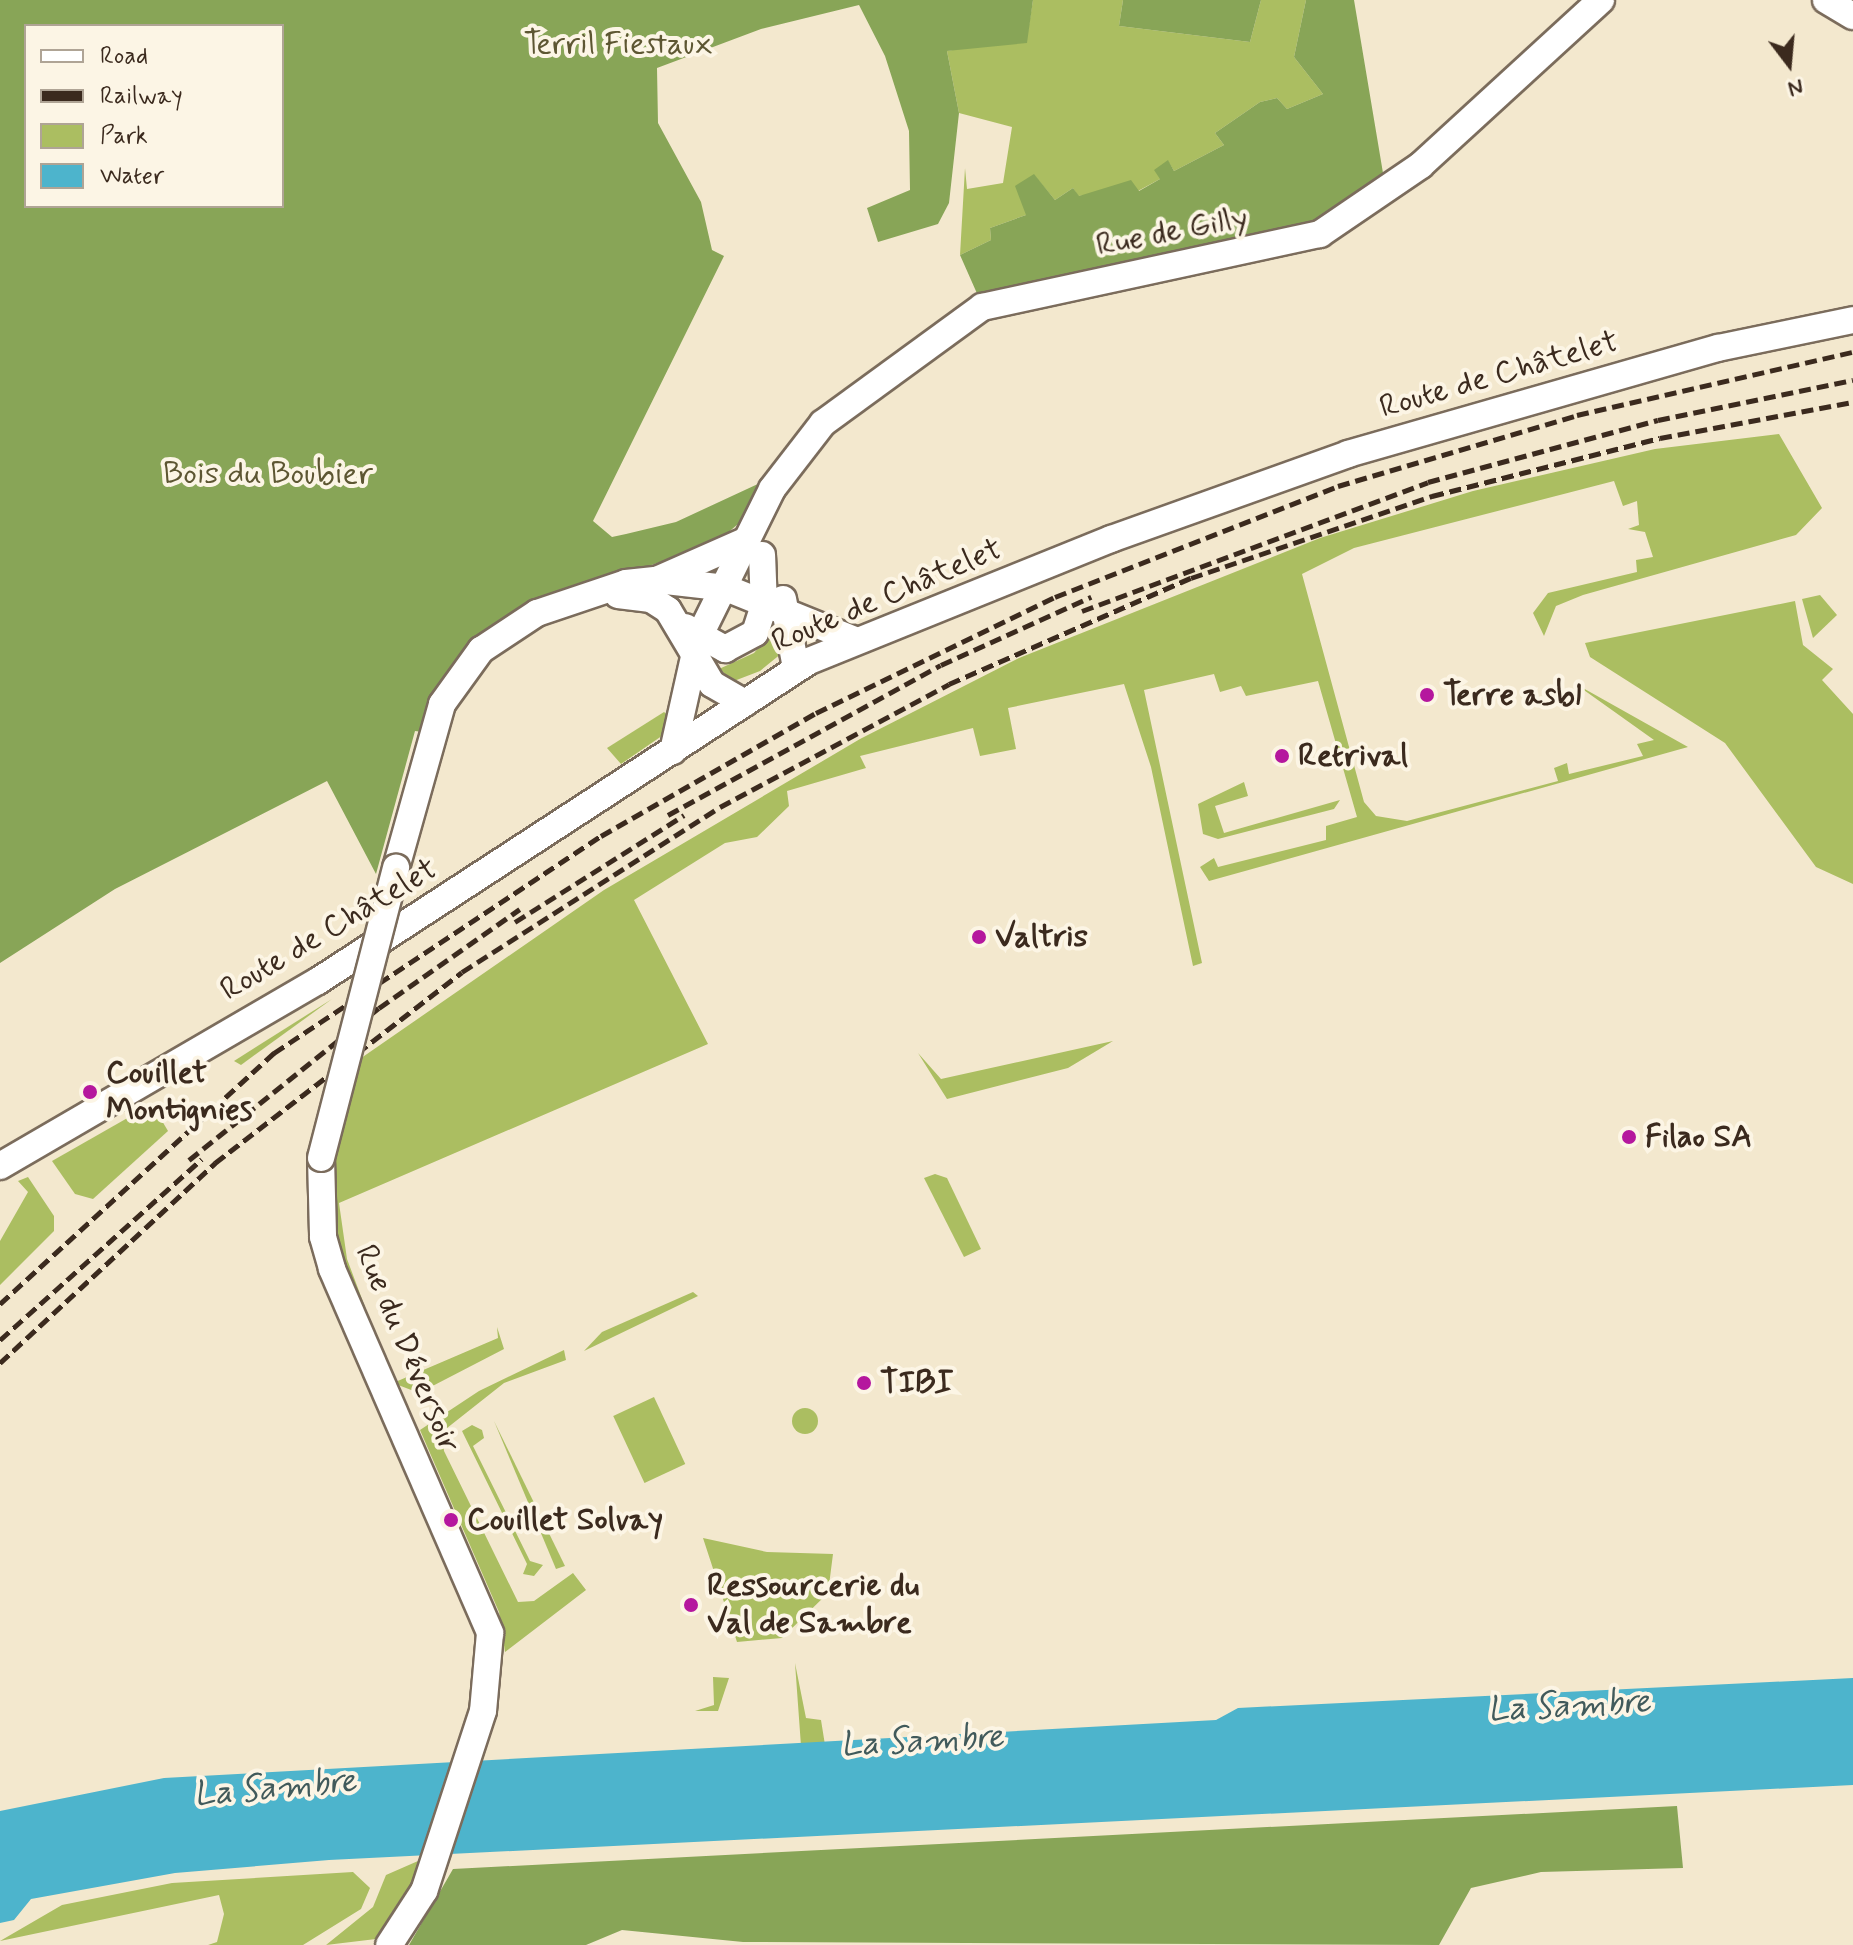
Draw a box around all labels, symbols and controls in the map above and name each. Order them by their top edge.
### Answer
legend [24,24,284,208]
north arrow [1749,24,1829,104]
park label: Terril Fiestaux [525,25,711,63]
text: Road [100,41,148,72]
text: N [1785,72,1807,103]
text: Railway [100,81,183,112]
text: Park [100,121,148,152]
text: Water [100,161,164,192]
street label: Rue de Gilly [1093,199,1251,265]
street label: Route de Châtelet [1376,323,1622,427]
park label: Bois du Boubier [166,455,370,493]
street label: Route de Châtelet [767,531,1007,661]
place label: Terre asbl [1443,676,1579,714]
marker: Terre asbl [1418,686,1436,704]
place label: Retrival [1298,737,1408,775]
marker: Retrival [1273,747,1291,765]
street label: Route de Châtelet [214,851,444,1009]
place label: Valtris [995,918,1088,956]
marker: Valtris [970,928,988,946]
place label: Couillet Montignies [106,1055,252,1130]
marker: Couillet Montignies [81,1083,99,1101]
place label: Filao SA [1645,1118,1752,1156]
marker: Filao SA [1620,1128,1638,1146]
street label: Rue du Déversoir [346,1240,468,1458]
place label: TIBI [880,1364,953,1402]
marker: TIBI [855,1374,873,1392]
place label: Couillet Solvay [467,1501,660,1539]
marker: Couillet Solvay [442,1511,460,1529]
place label: Ressourcerie du Val de Sambre [707,1568,919,1643]
marker: Ressourcerie du Val de Sambre [682,1596,700,1614]
water label: La Sambre [1486,1681,1652,1731]
water label: La Sambre [839,1716,1005,1766]
water label: La Sambre [191,1761,359,1815]

